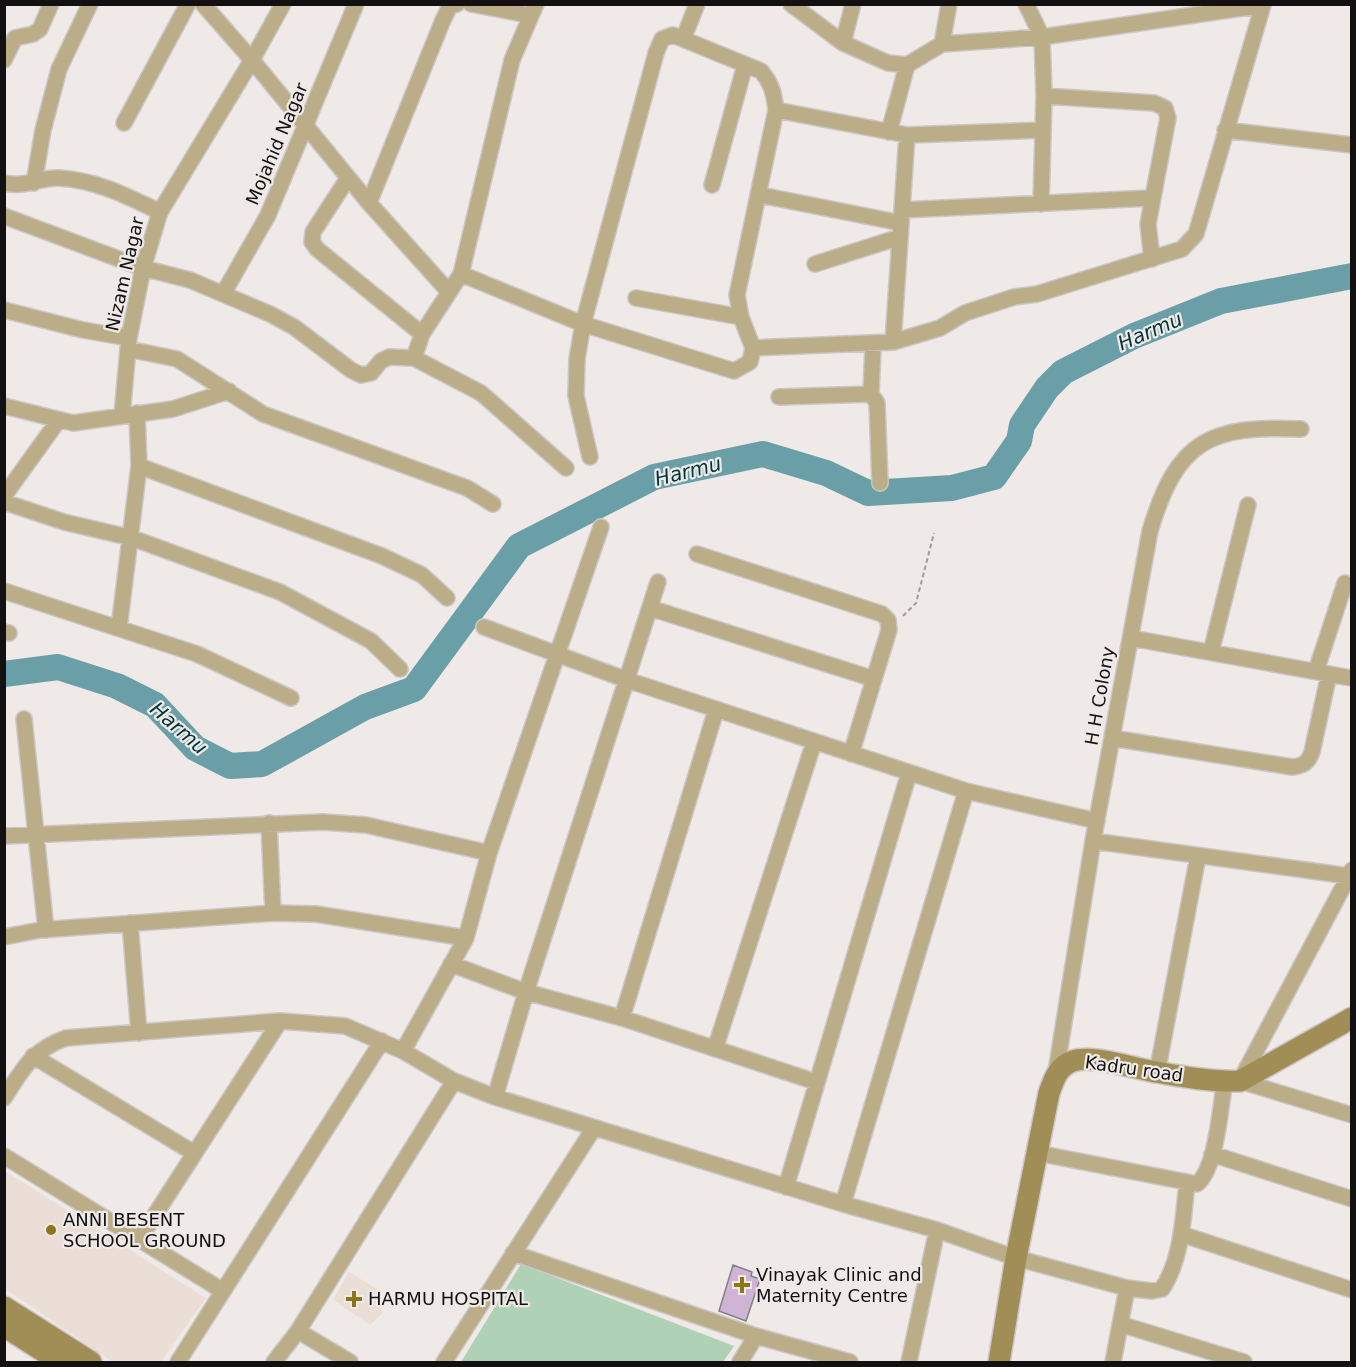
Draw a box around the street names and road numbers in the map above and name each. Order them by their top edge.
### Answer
street label: Mojahid Nagar [241,79,312,208]
street label: Nizam Nagar [101,214,148,333]
street label: H H Colony [1080,644,1119,747]
street label: Kadru road [1084,1051,1185,1086]

